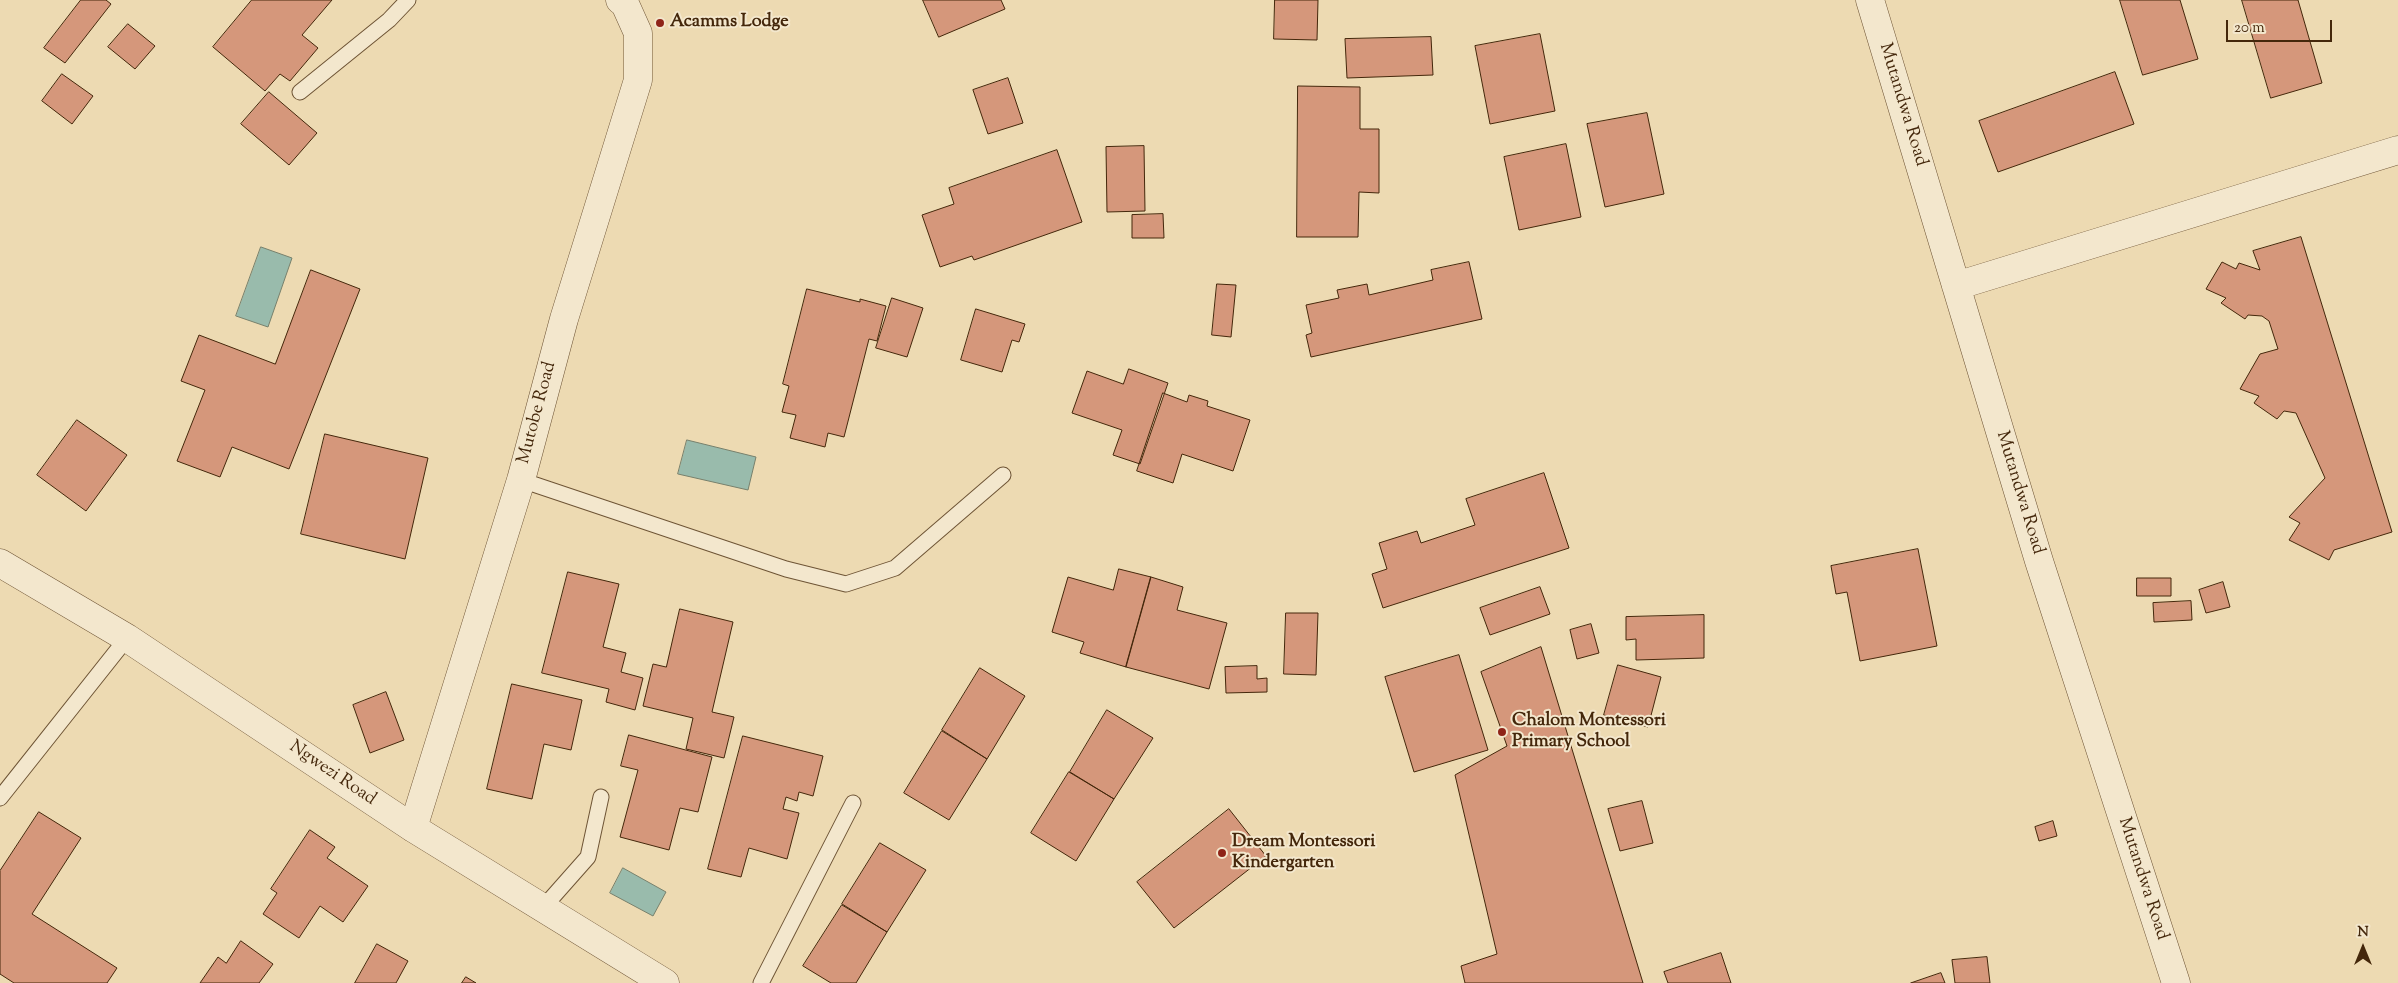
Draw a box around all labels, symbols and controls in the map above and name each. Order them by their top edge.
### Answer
scale bar [2228,10,2334,42]
place label: Acamms Lodge [670,12,789,34]
marker: Acamms Lodge [654,17,666,29]
text: 20 m [2234,18,2265,39]
street label: Mutandwa Road [1873,41,1931,169]
street label: Mutobe Road [514,359,562,467]
street label: Mutandwa Road [1990,429,2048,557]
place label: Chalom Montessori Primary School [1512,711,1666,754]
marker: Chalom Montessori Primary School [1496,726,1508,738]
street label: Ngwezi Road [284,737,380,811]
street label: Mutandwa Road [2112,815,2172,943]
place label: Dream Montessori Kindergarten [1232,832,1375,874]
marker: Dream Montessori Kindergarten [1216,847,1228,859]
north arrow [2338,923,2388,973]
text: N [2357,923,2369,943]

